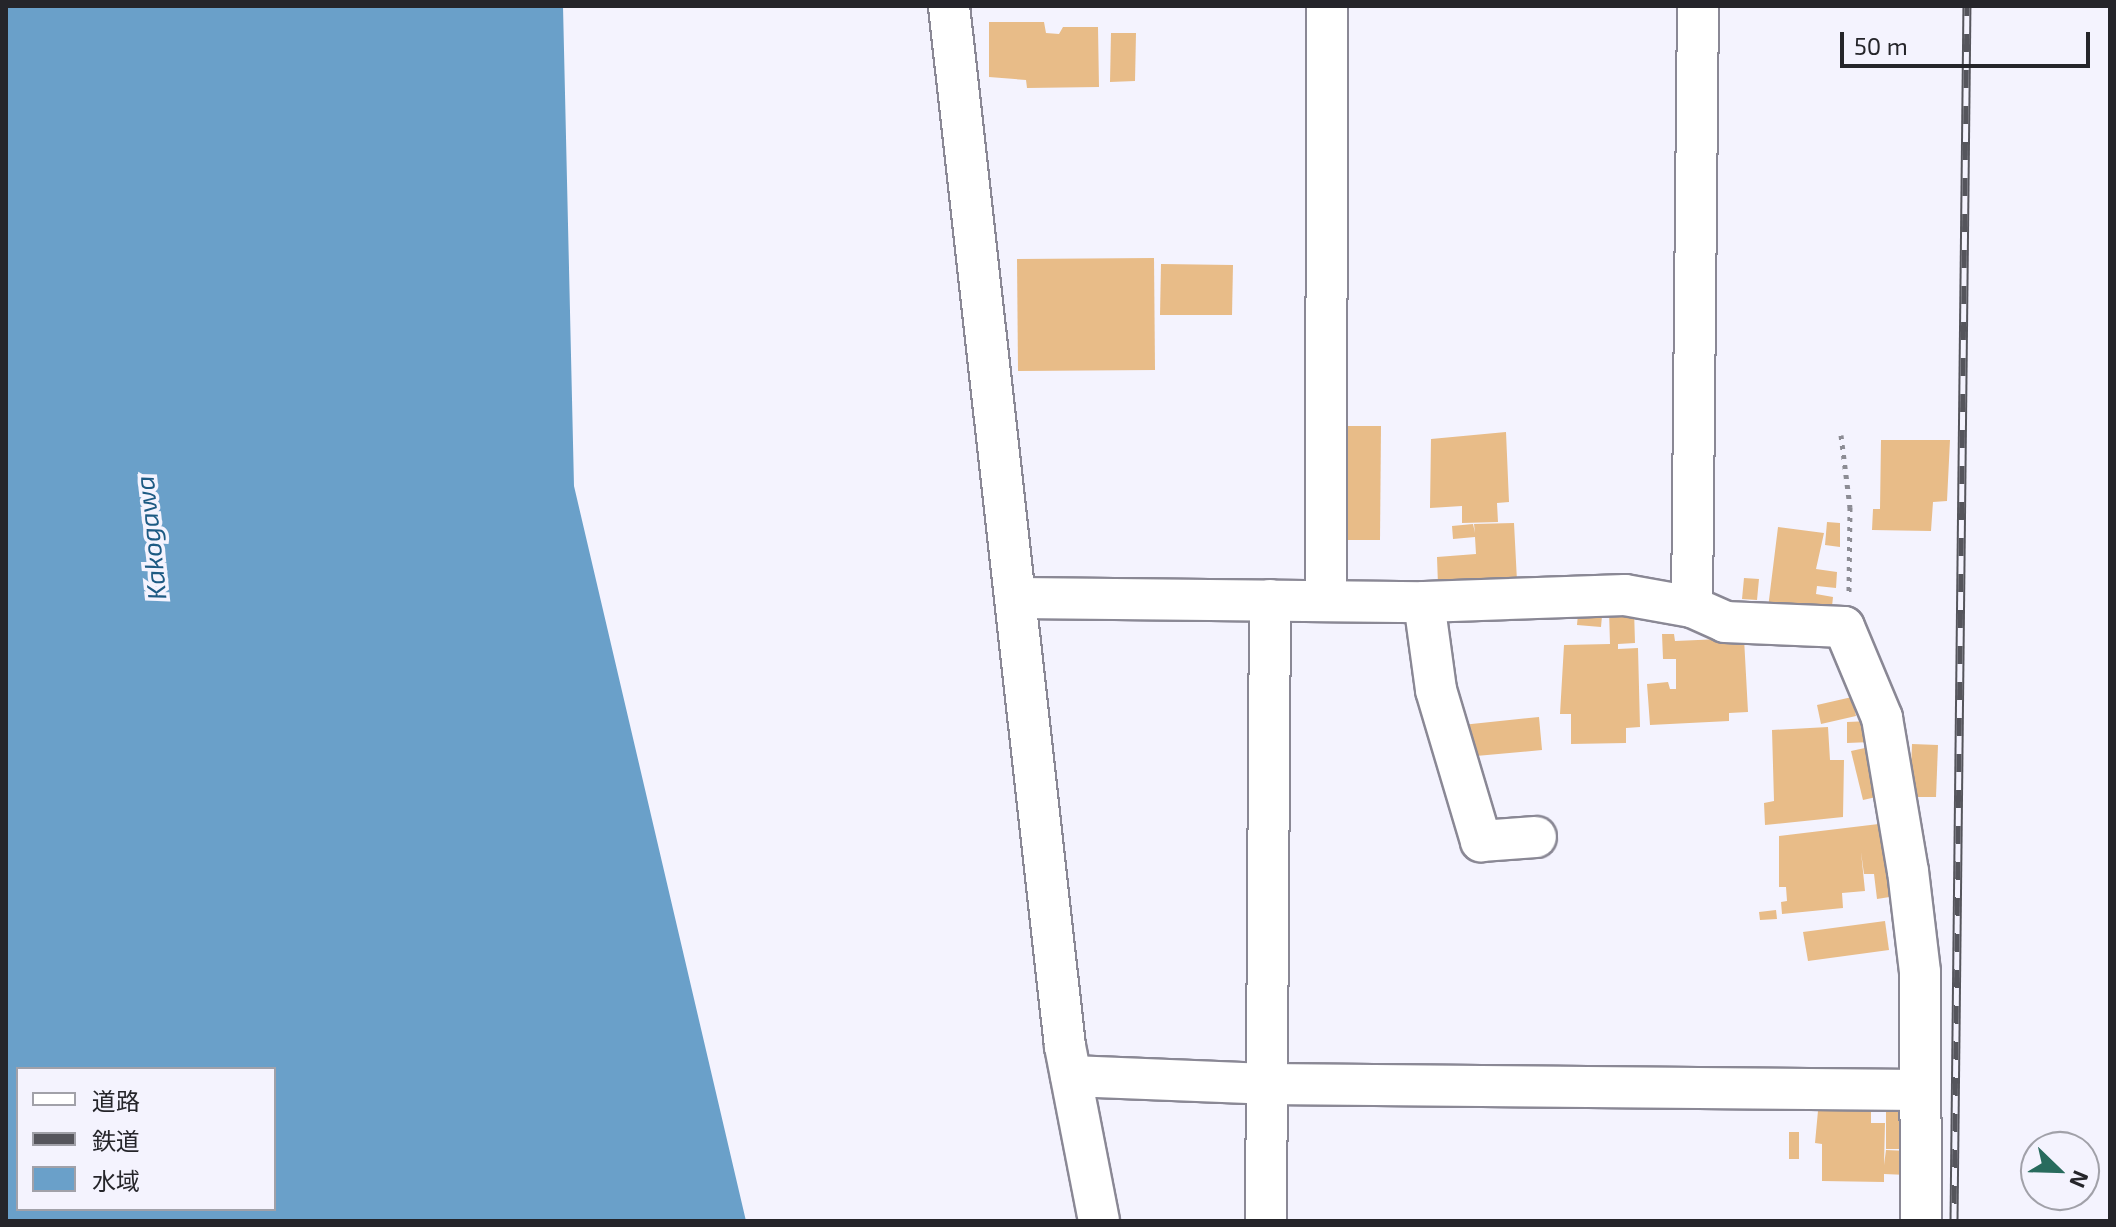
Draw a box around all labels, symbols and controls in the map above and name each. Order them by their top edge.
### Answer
scale bar [1844,16,2094,66]
text: 50 m [1854,31,1908,60]
water label: Kakogawa [128,474,172,602]
legend [16,1067,276,1211]
text: 道路 [92,1086,140,1115]
text: 鉄道 [92,1126,140,1155]
north arrow [2020,1131,2100,1211]
text: 水域 [92,1166,140,1195]
text: N [2065,1167,2095,1192]

